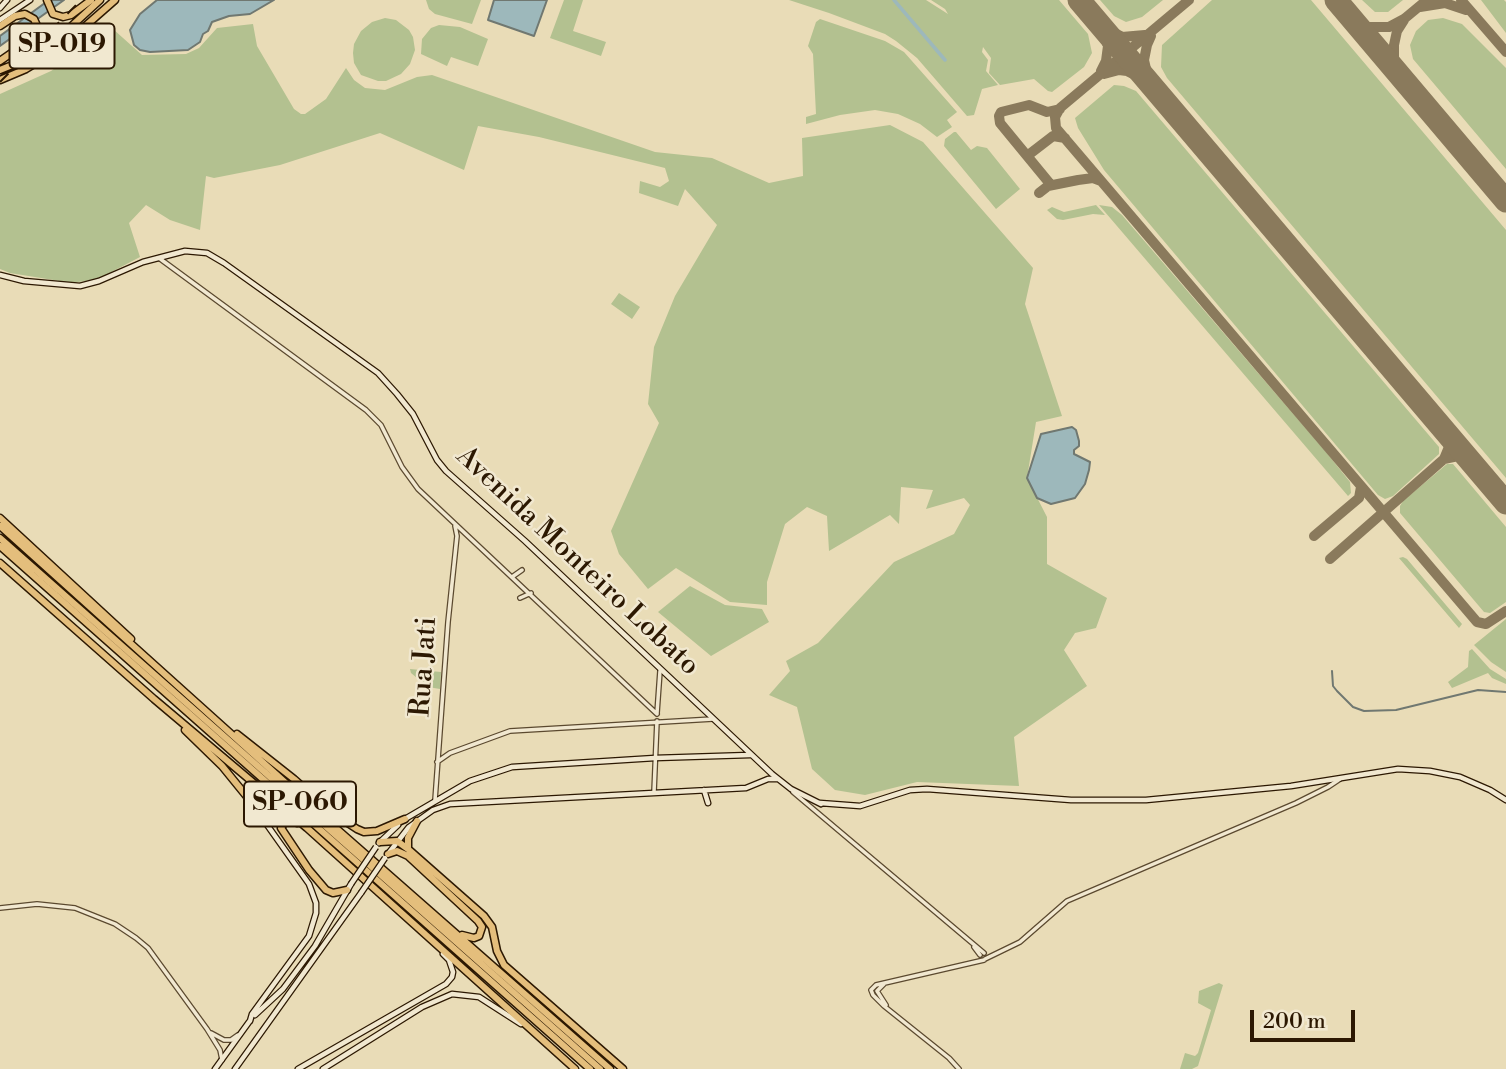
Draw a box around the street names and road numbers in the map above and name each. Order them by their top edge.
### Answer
road number: SP-019 [10,23,114,68]
street label: Avenida Monteiro Lobato [448,440,706,684]
street label: Rua Jati [405,616,445,718]
road number: SP-060 [244,782,356,826]

